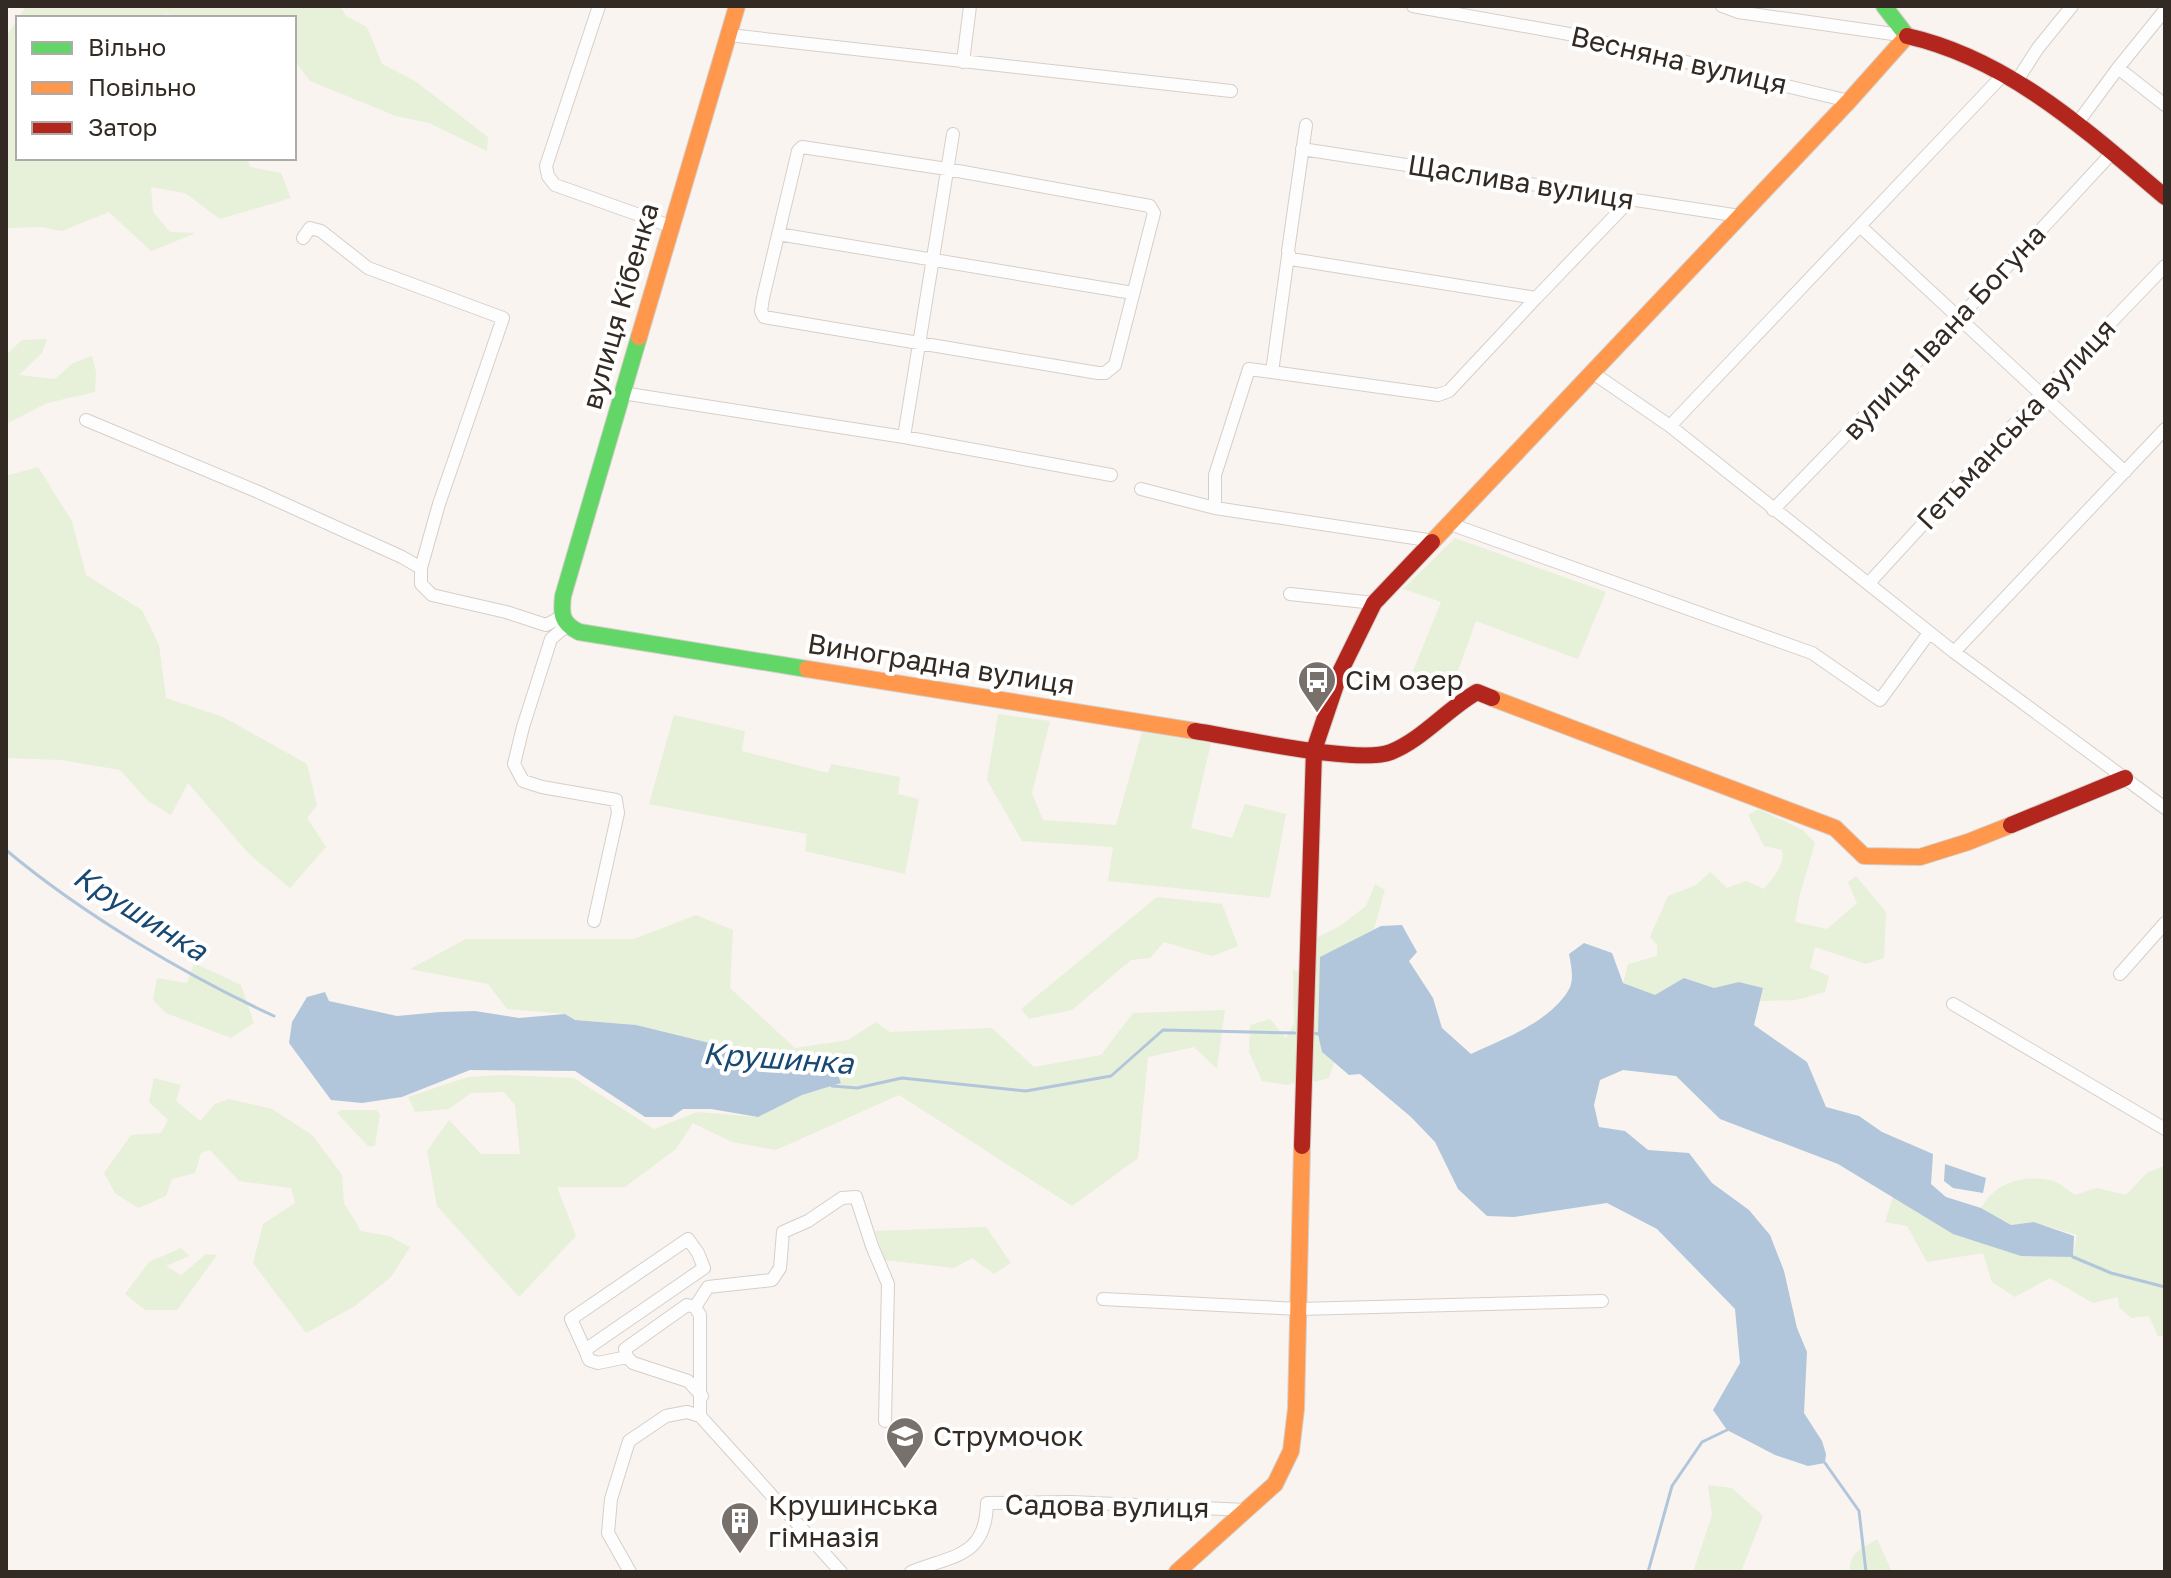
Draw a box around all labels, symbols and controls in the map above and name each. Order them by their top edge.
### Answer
legend [16,16,296,160]
street label: Весняна вулиця [1568,19,1790,100]
text: Вільно [88,32,166,61]
text: Повільно [88,72,196,101]
text: Затор [88,112,157,141]
street label: Щаслива вулиця [1406,147,1636,216]
street label: вулиця Кібенка [574,199,665,413]
street label: вулиця Івана Богуна [1835,217,2052,446]
street label: Гетьманська вулиця [1909,311,2122,536]
street label: Виноградна вулиця [805,626,1077,701]
bus stop icon: Сім озер [1296,659,1338,714]
place label: Сім озер [1345,663,1464,696]
water label: Крушинка [67,858,215,969]
water label: Крушинка [702,1035,855,1081]
school or university icon: Струмочок [884,1415,926,1470]
place label: Струмочок [933,1419,1084,1452]
street label: Садова вулиця [1004,1487,1210,1524]
place label: Крушинська гімназія [768,1488,938,1553]
building icon: Крушинська гімназія [719,1500,761,1555]

